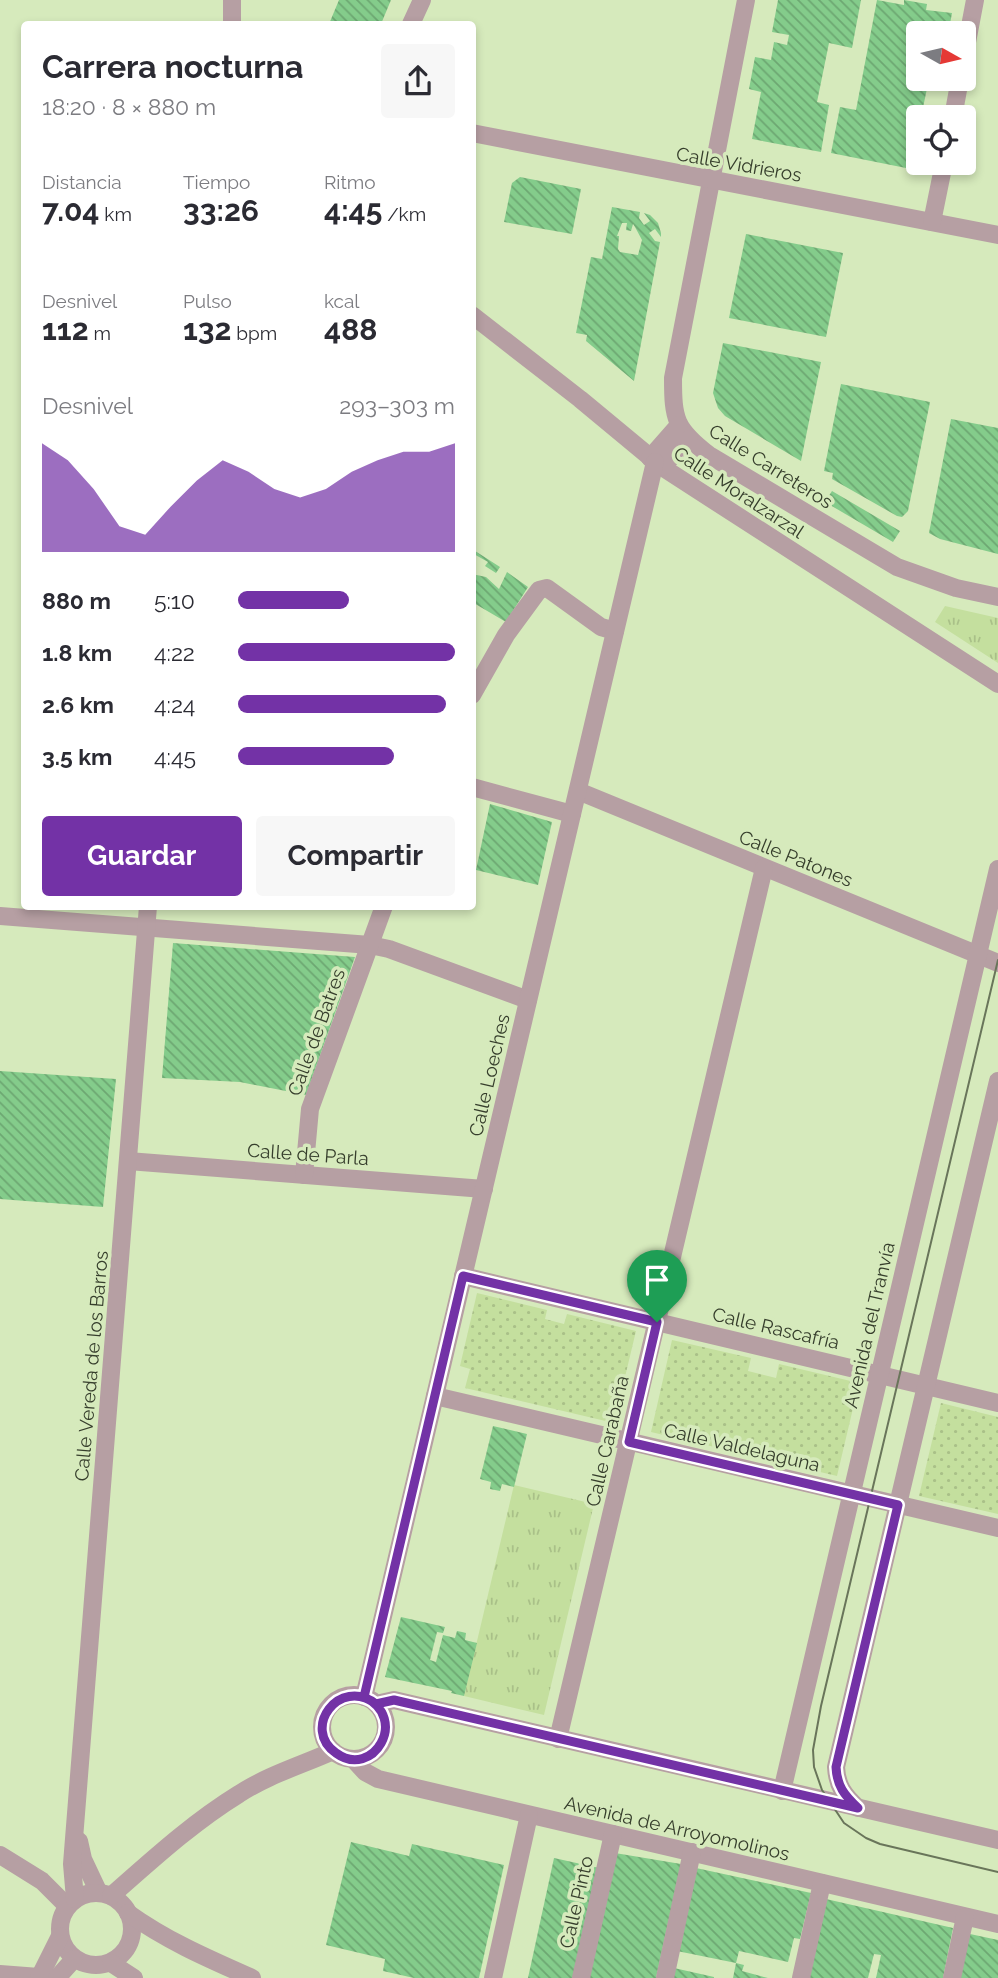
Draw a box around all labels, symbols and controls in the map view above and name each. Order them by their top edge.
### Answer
north arrow [906,21,976,91]
map controls [906,21,976,175]
button: share [381,44,455,118]
text: Carrera nocturna [42,48,303,85]
text: 18:20 · 8 × 880 m [42,93,216,120]
button: locate [906,105,976,175]
street label: Calle Vidrieros [675,142,803,186]
text: Distancia [42,171,122,193]
text: Tiempo [183,171,250,193]
text: Ritmo [324,171,376,193]
text: 7.04 [42,193,99,228]
text: 33:26 [183,193,259,228]
text: 4:45 [324,193,382,228]
text: km [99,203,132,225]
text: /km [382,203,426,225]
text: Desnivel [42,290,117,312]
text: Pulso [183,290,232,312]
text: kcal [324,290,360,312]
text: 112 [42,312,89,347]
text: 132 [183,312,231,347]
text: 488 [324,312,377,347]
text: m [89,322,111,344]
text: bpm [231,322,277,344]
text: Desnivel [42,392,133,419]
text: 293–303 m [339,392,455,419]
street label: Calle Carreteros [705,419,837,513]
street label: Calle Moralzarzal [670,442,809,543]
text: 880 m [42,587,111,614]
text: 5:10 [154,587,195,614]
text: 1.8 km [42,639,112,666]
text: 4:22 [154,639,195,666]
text: 2.6 km [42,691,114,718]
text: 4:24 [154,691,195,718]
text: 3.5 km [42,743,113,770]
text: 4:45 [154,743,196,770]
button: Guardar [42,816,242,896]
button: Compartir [256,816,455,896]
street label: Calle Patones [736,825,856,891]
street label: Calle de Batres [283,965,349,1099]
street label: Calle Loeches [464,1012,514,1138]
street label: Calle de Parla [246,1139,370,1169]
street label: Avenida del Tranvía [839,1240,899,1410]
street label: Calle Vereda de los Barros [70,1250,112,1482]
pin [627,1250,687,1322]
icon: arrive [638,1261,676,1299]
street label: Calle Rascafría [710,1303,842,1353]
street label: Calle Carabaña [581,1373,633,1509]
street label: Calle Valdelaguna [662,1418,822,1476]
street label: Avenida de Arroyomolinos [562,1791,792,1865]
street label: Calle Pinto [555,1854,597,1950]

